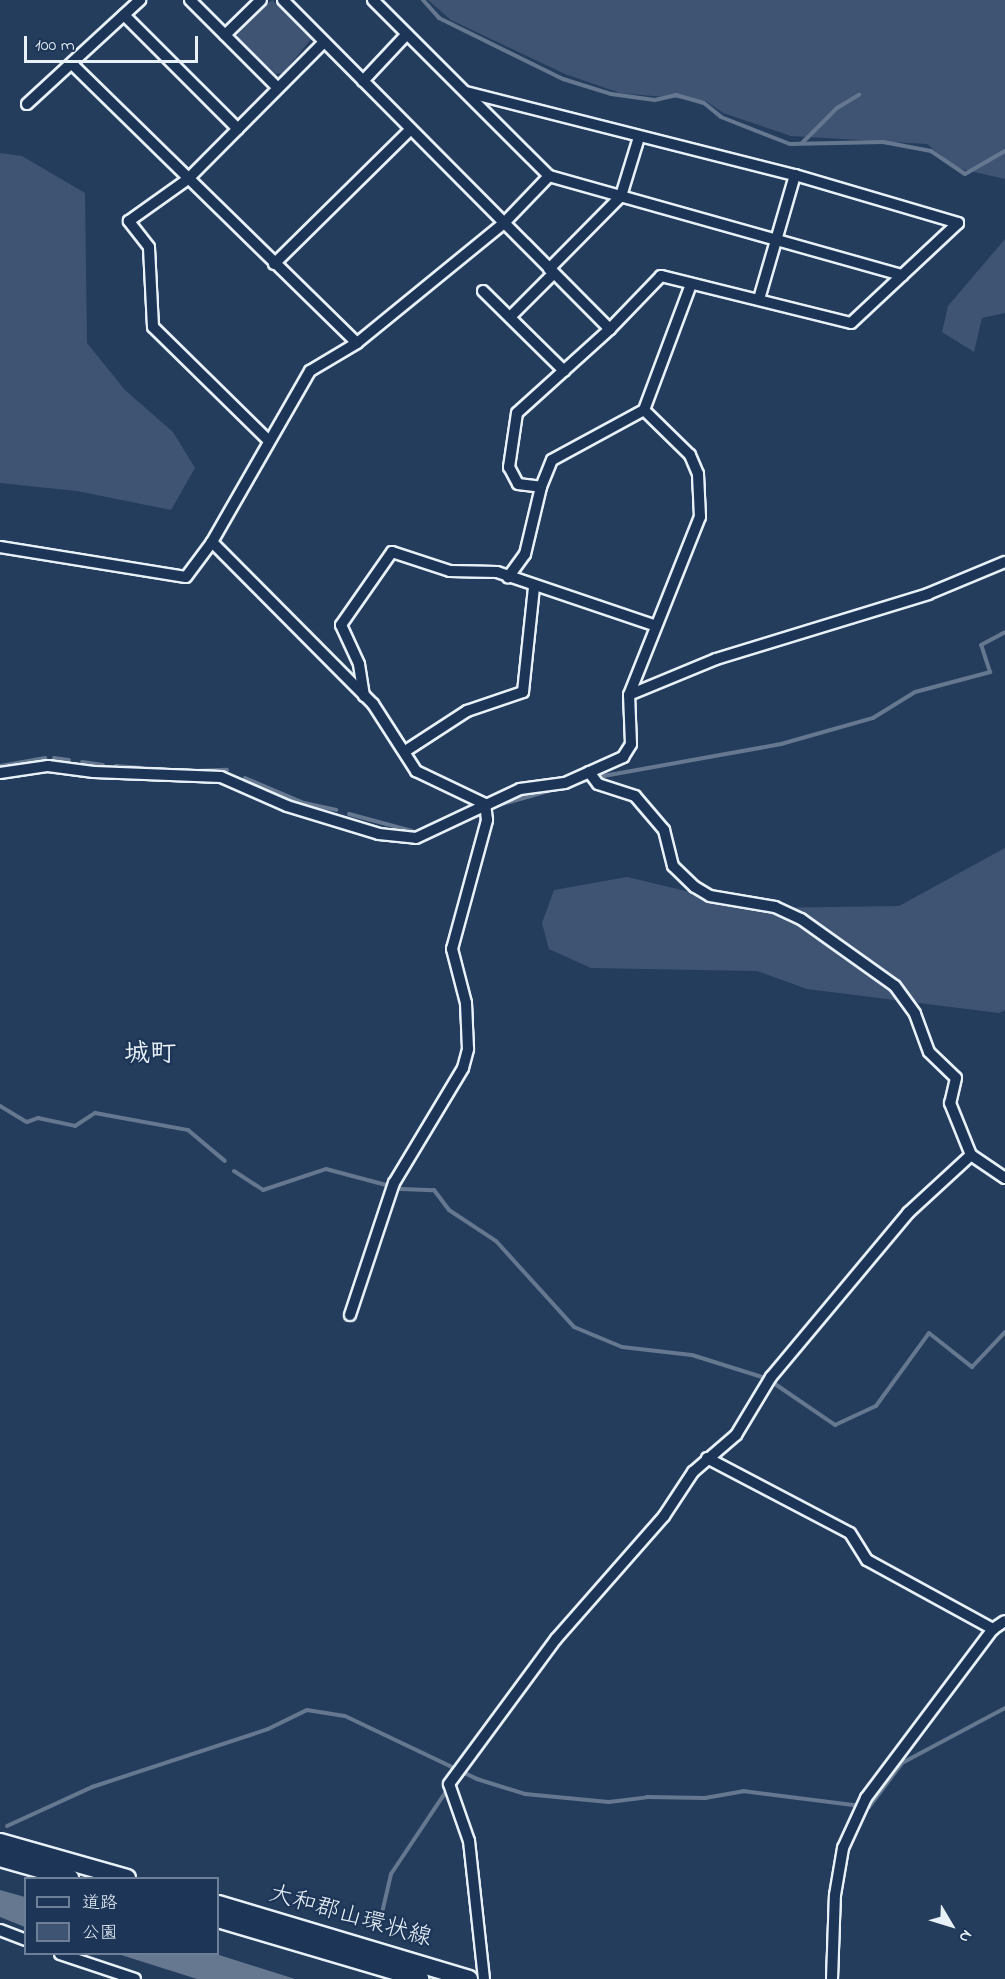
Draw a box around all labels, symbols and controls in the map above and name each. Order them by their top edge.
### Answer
scale bar [27,24,201,62]
text: 100 m [35,33,75,59]
district label: 城町 [124,1040,176,1072]
legend [24,1877,219,1955]
street label: 大和郡山環状線 [265,1880,435,1954]
text: 道路 [82,1891,118,1917]
north arrow [921,1895,981,1955]
text: 公園 [82,1921,118,1947]
text: N [952,1924,978,1948]

